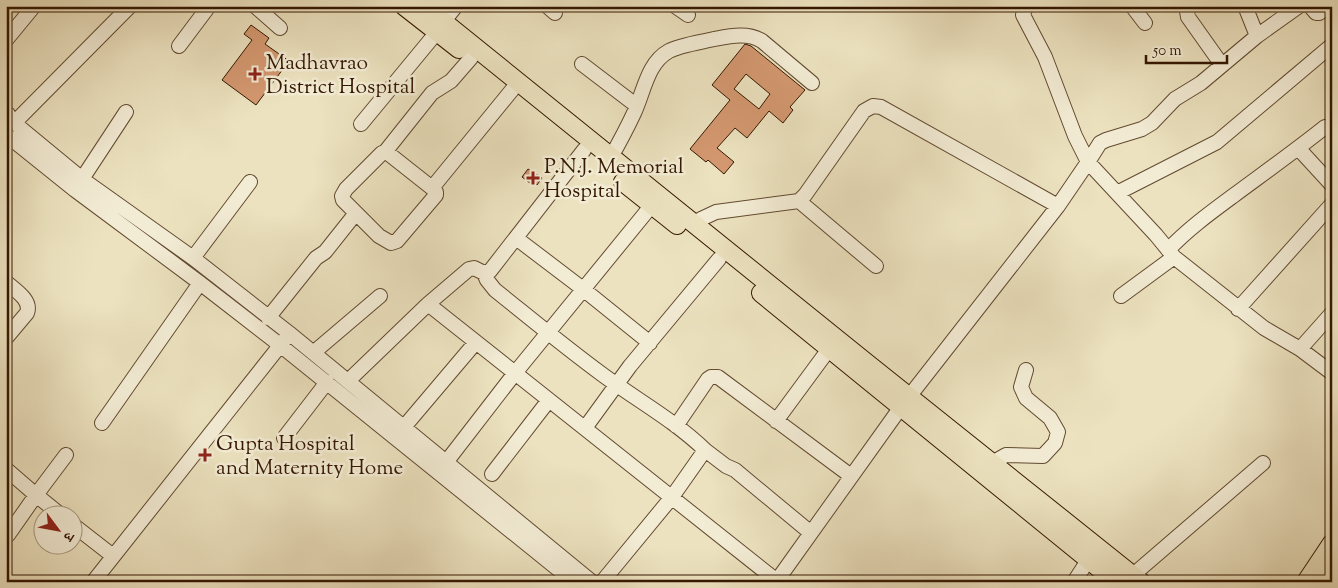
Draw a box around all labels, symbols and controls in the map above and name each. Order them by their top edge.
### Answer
scale bar [1146,32,1227,64]
text: 50 m [1152,41,1182,62]
place label: Madhavrao District Hospital [266,49,416,103]
marker: Madhavrao District Hospital [248,67,262,81]
place label: P.N.J. Memorial Hospital [544,153,684,207]
marker: P.N.J. Memorial Hospital [526,171,540,185]
place label: Gupta Hospital and Maternity Home [216,430,403,484]
marker: Gupta Hospital and Maternity Home [198,448,212,462]
north arrow [32,506,82,556]
text: उ [57,527,78,545]

